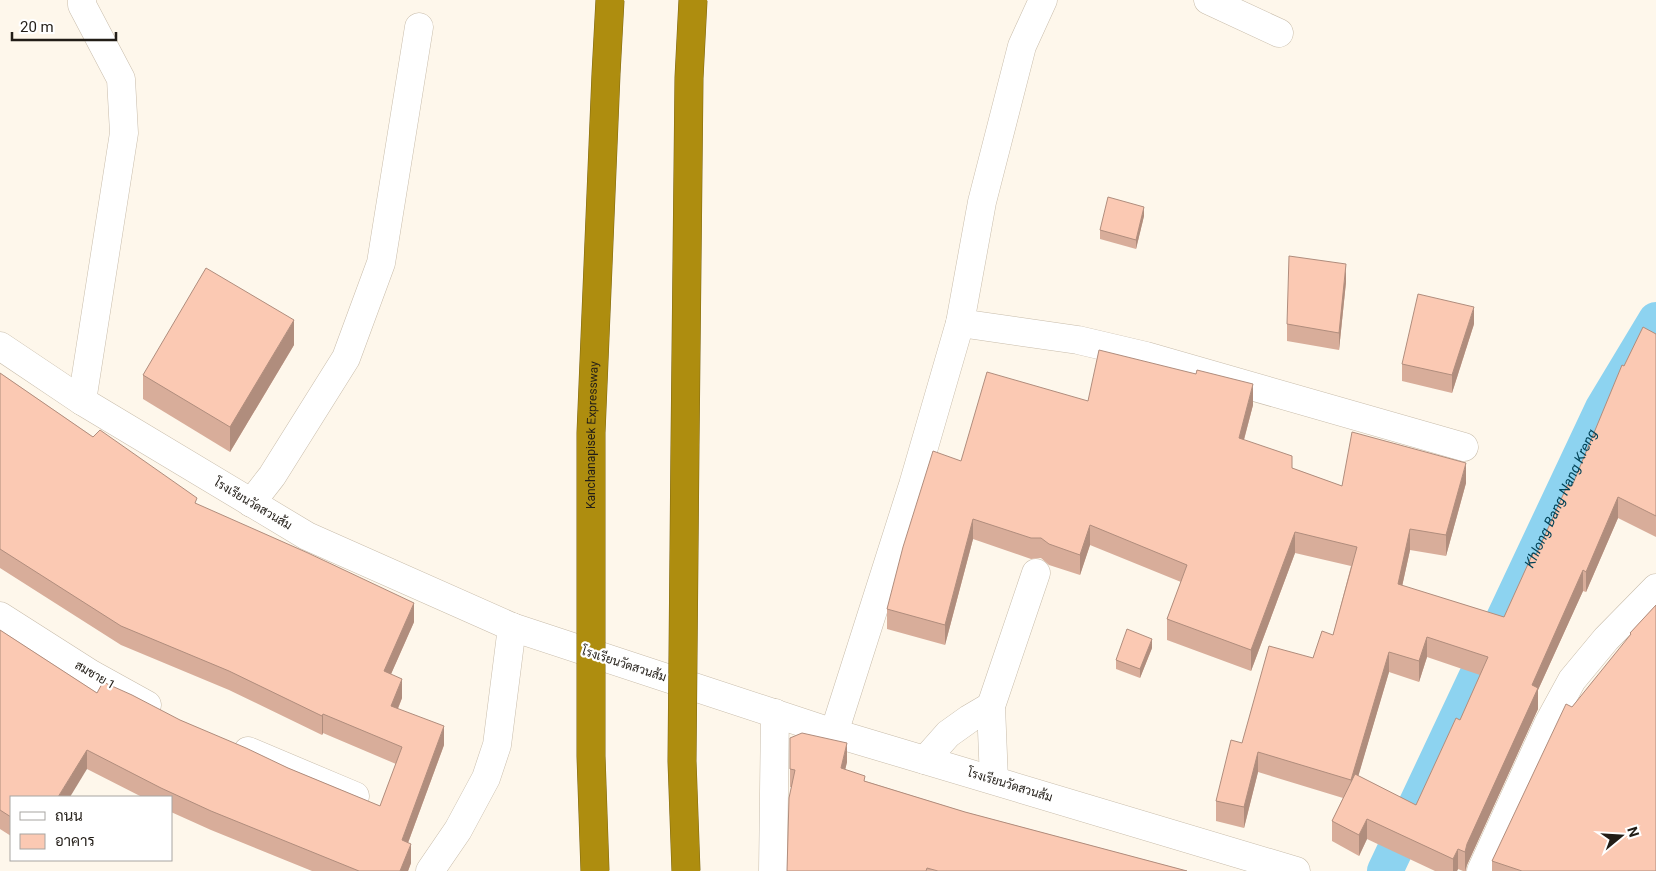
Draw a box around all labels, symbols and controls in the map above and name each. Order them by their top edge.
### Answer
scale bar [12,10,116,42]
text: 20 m [20,18,54,36]
street label: Kanchanapisek Expressway [584,360,601,509]
water label: Khlong Bang Nang Kreng [1521,426,1600,570]
street label: โรงเรียนวัดสวนส้ม [211,474,295,533]
street label: โรงเรียนวัดสวนส้ม [579,642,668,684]
street label: สมชาย 1 [72,658,118,692]
street label: โรงเรียนวัดสวนส้ม [965,764,1054,805]
legend [10,796,172,861]
text: ถนน [55,807,83,825]
north arrow [1596,811,1646,861]
text: N [1624,825,1643,839]
text: อาคาร [55,832,95,850]

